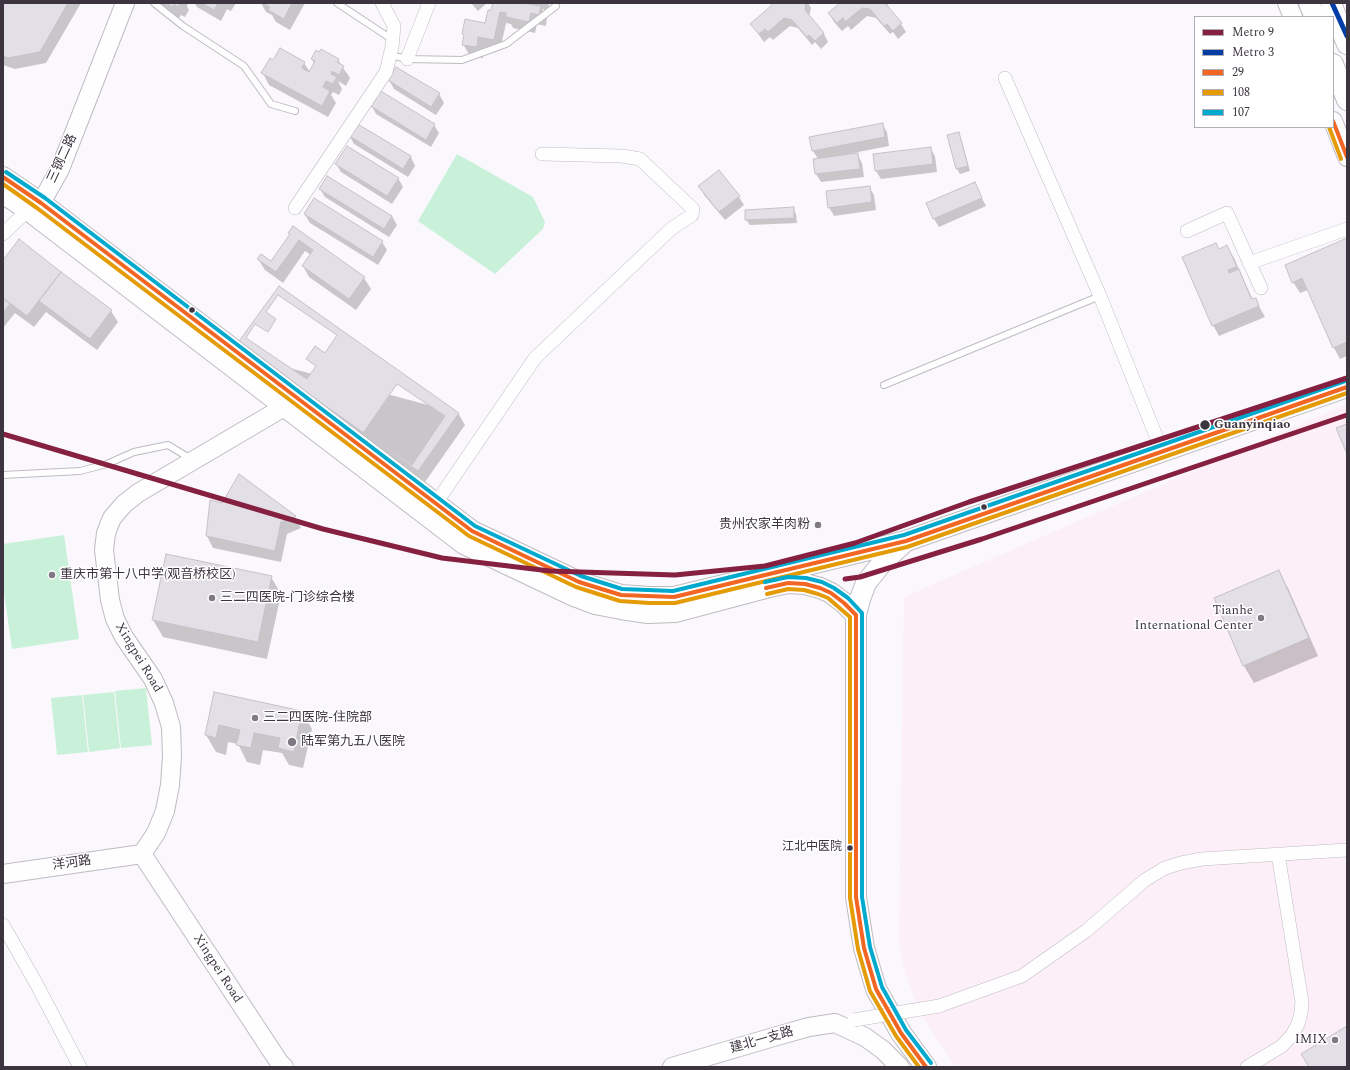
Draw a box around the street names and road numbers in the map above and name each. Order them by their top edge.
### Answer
street label: 三钢二路 [45,132,81,186]
street label: Xingpei Road [111,620,165,696]
street label: 洋河路 [52,854,92,874]
street label: Xingpei Road [189,932,245,1006]
street label: 建北一支路 [729,1025,795,1057]

